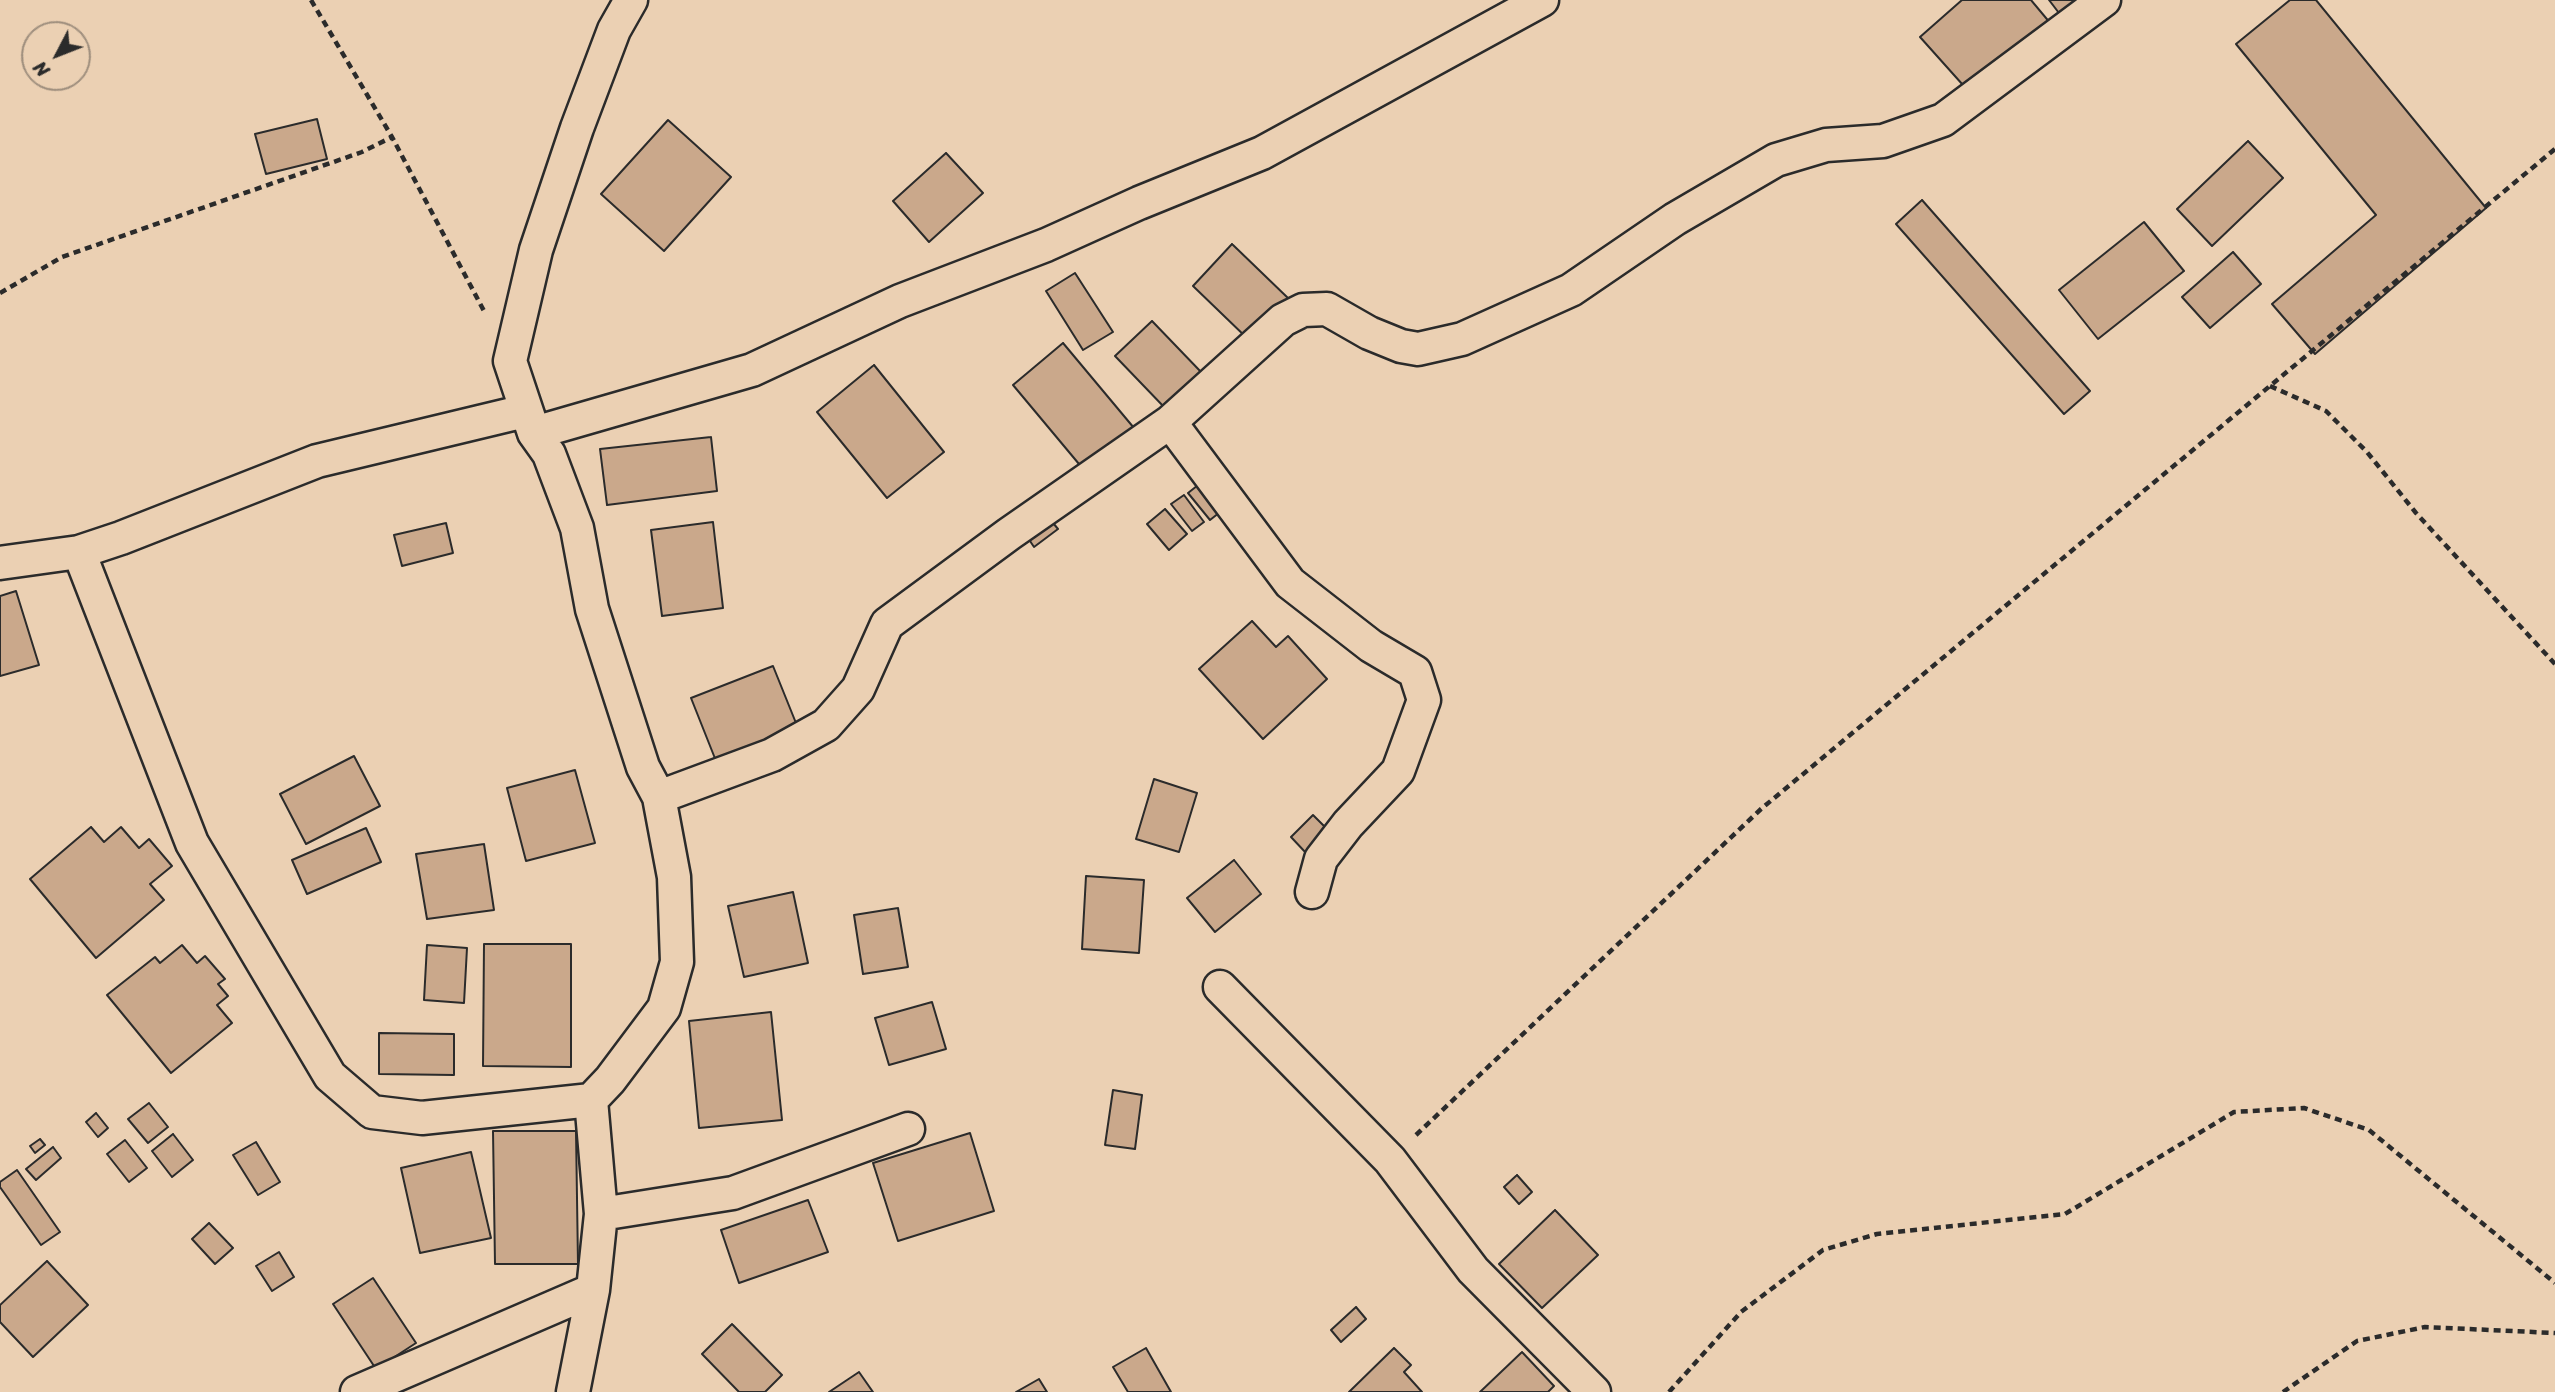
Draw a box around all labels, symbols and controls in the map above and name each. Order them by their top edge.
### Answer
north arrow [21,21,91,91]
text: N [25,53,58,85]

